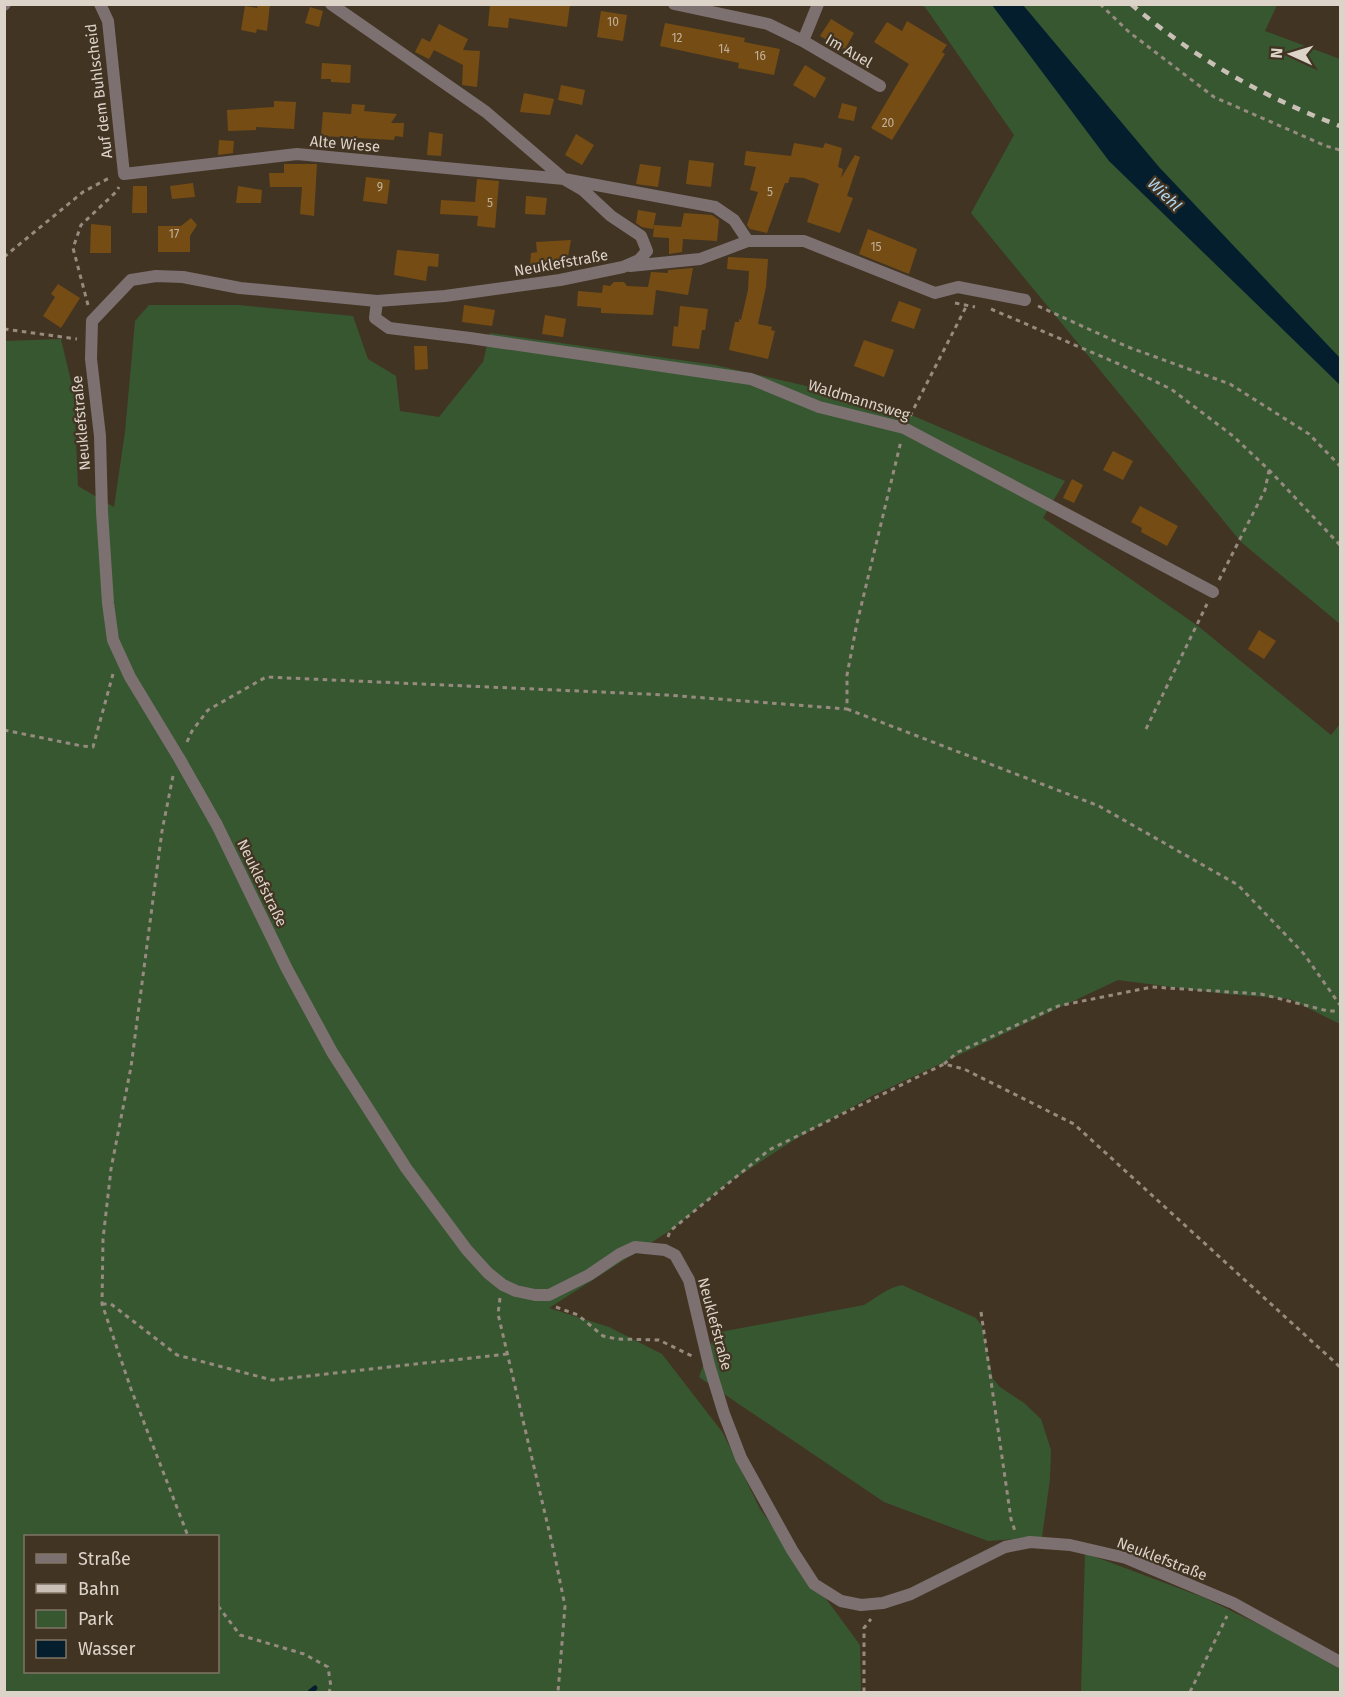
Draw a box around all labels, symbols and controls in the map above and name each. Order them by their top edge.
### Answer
house number: 10 [607,15,619,29]
street label: Auf dem Buhlscheid [82,23,116,159]
north arrow [1261,24,1321,84]
street label: Im Auel [822,30,876,72]
house number: 12 [671,31,683,45]
house number: 14 [718,42,730,56]
text: N [1267,47,1286,59]
house number: 16 [754,49,766,63]
house number: 20 [882,116,895,130]
street label: Alte Wiese [309,132,381,156]
water label: Wiehl [1144,174,1186,215]
house number: 9 [377,180,383,194]
house number: 5 [767,185,773,199]
house number: 5 [487,196,493,210]
house number: 17 [169,227,179,241]
house number: 15 [870,240,882,254]
street label: Neuklefstraße [513,246,609,280]
street label: Neuklefstraße [68,375,94,471]
street label: Waldmannsweg [806,376,912,424]
street label: Neuklefstraße [233,836,291,930]
street label: Neuklefstraße [694,1276,736,1372]
street label: Neuklefstraße [1114,1534,1210,1584]
legend [24,1535,219,1673]
text: Straße [78,1548,131,1570]
text: Bahn [78,1578,120,1600]
text: Park [78,1608,114,1630]
text: Wasser [78,1638,135,1660]

